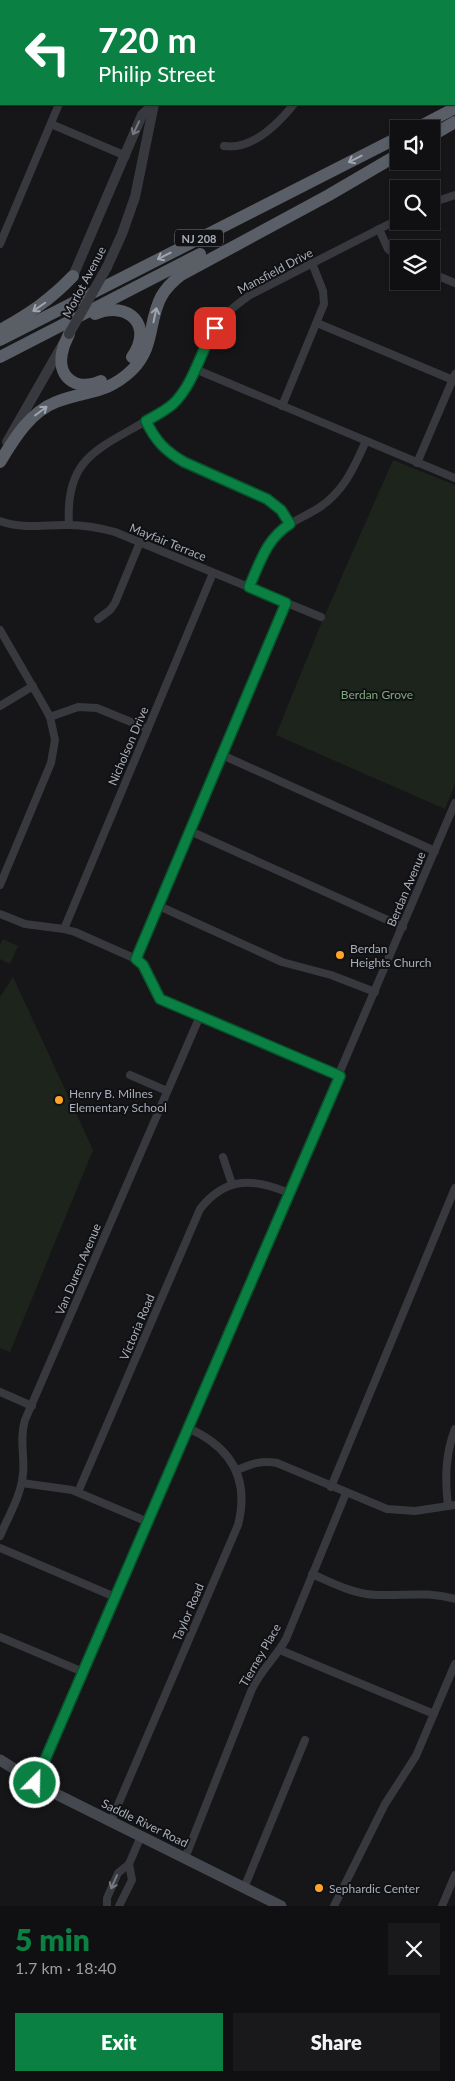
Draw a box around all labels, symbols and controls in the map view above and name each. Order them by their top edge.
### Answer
text: 720 m [98,18,197,60]
icon: left [15,20,80,85]
text: Philip Street [98,60,215,87]
one-way arrow [131,120,140,135]
map controls [390,120,440,290]
button: sound [390,120,440,170]
one-way arrow [348,155,363,164]
button: search [390,180,440,230]
road number: NJ 208 [175,230,223,247]
button: layers [390,240,440,290]
street label: Morlot Avenue [59,244,109,320]
street label: Mansfield Drive [235,245,315,297]
one-way arrow [156,251,171,261]
one-way arrow [33,302,47,312]
one-way arrow [151,307,161,323]
pin [194,307,236,349]
icon: arrive [201,314,229,342]
one-way arrow [34,406,48,416]
street label: Mayfair Terrace [127,520,209,564]
park label: Berdan Grove [341,687,413,702]
street label: Nicholson Drive [105,704,151,788]
street label: Berdan Avenue [383,849,429,929]
place label: Berdan Heights Church [350,941,432,970]
marker: Berdan Heights Church [334,949,346,961]
place label: Henry B. Milnes Elementary School [69,1086,167,1115]
marker: Henry B. Milnes Elementary School [53,1094,65,1106]
street label: Van Duren Avenue [52,1221,104,1317]
street label: Victoria Road [116,1292,158,1362]
street label: Taylor Road [169,1581,207,1643]
street label: Tierney Place [236,1621,284,1689]
position arrow [8,1756,60,1808]
street label: Saddle River Road [99,1796,191,1850]
one-way arrow [108,1874,118,1889]
place label: Sephardic Center [329,1881,420,1896]
marker: Sephardic Center [313,1882,325,1894]
text: 5 min [15,1921,90,1957]
button: close [388,1923,440,1975]
text: 1.7 km · 18:40 [15,1958,116,1977]
button: Exit [15,2013,223,2071]
button: Share [233,2013,440,2071]

